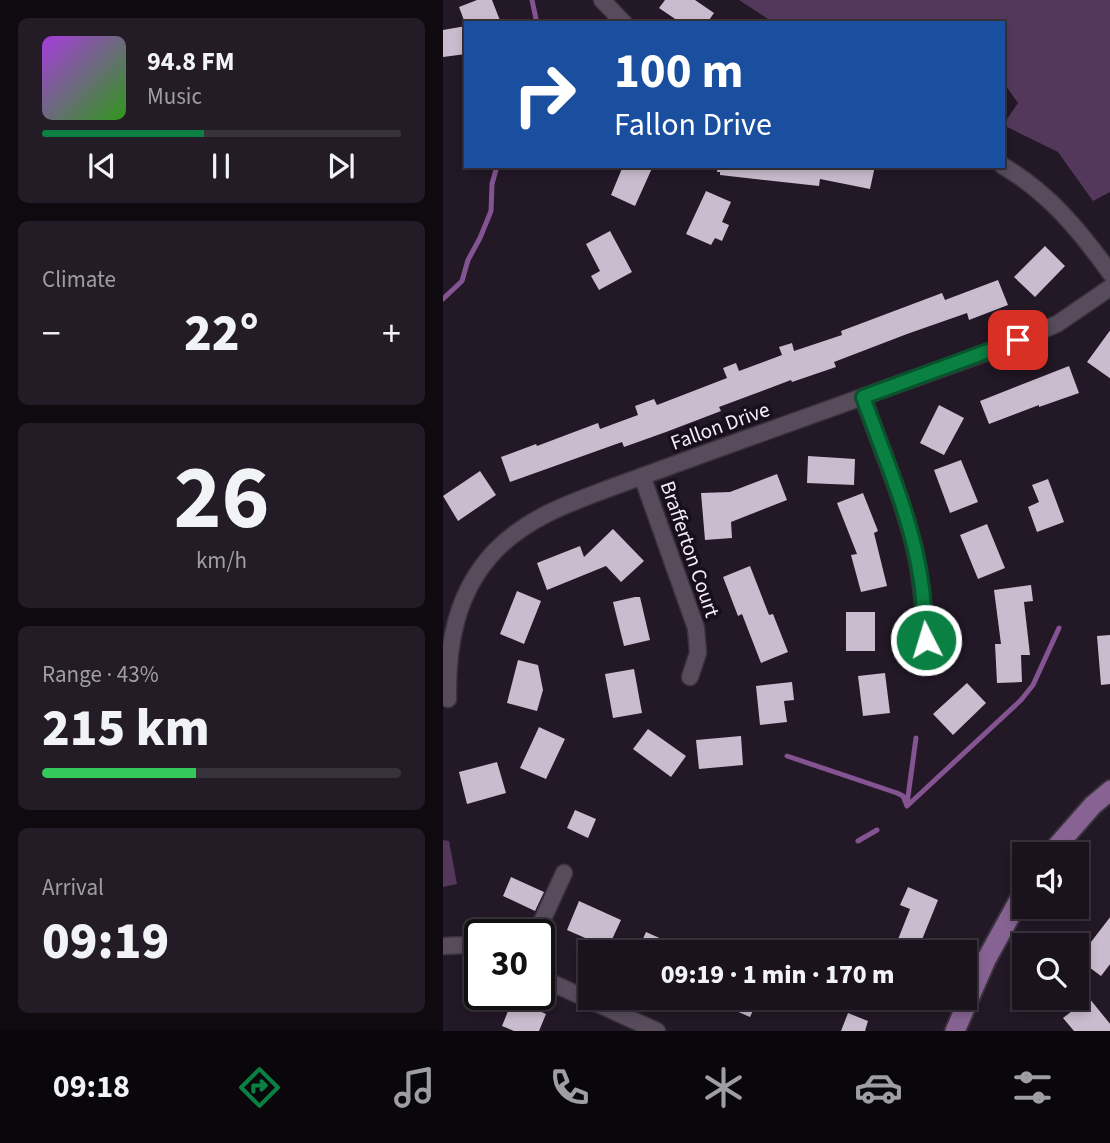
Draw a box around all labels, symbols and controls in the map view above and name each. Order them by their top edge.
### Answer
text: 100 m [614,37,743,107]
text: 94.8 FM [147,43,235,80]
icon: right [499,49,590,140]
text: Music [147,80,202,113]
text: Fallon Drive [614,102,772,148]
icon: previous [83,147,121,185]
icon: pause [202,147,240,185]
icon: next [322,147,360,185]
text: Climate [42,263,116,296]
text: 22° [184,297,259,371]
text: − [42,307,61,361]
text: + [382,307,401,361]
pin [988,310,1048,370]
icon: arrive [999,321,1037,359]
street label: Fallon Drive [666,394,774,458]
text: 26 [173,434,270,563]
street label: Brafferton Court [653,477,727,621]
text: km/h [196,544,247,577]
position arrow [889,603,963,677]
text: Range · 43% [42,658,159,691]
text: 215 km [42,692,210,766]
map controls [1012,842,1089,1010]
button: sound [1012,842,1089,919]
text: Arrival [42,871,104,904]
text: 09:19 [42,905,169,979]
speed limit sign: 30 [464,919,555,1010]
button: search [1012,933,1089,1010]
text: 09:19 · 1 min · 170 m [661,956,894,993]
icon: directions [235,1063,284,1112]
icon: music [390,1063,439,1112]
icon: phone [545,1063,594,1112]
icon: climate [699,1063,748,1112]
icon: car [854,1063,903,1112]
icon: filters [1008,1063,1057,1112]
text: 09:18 [53,1064,130,1110]

